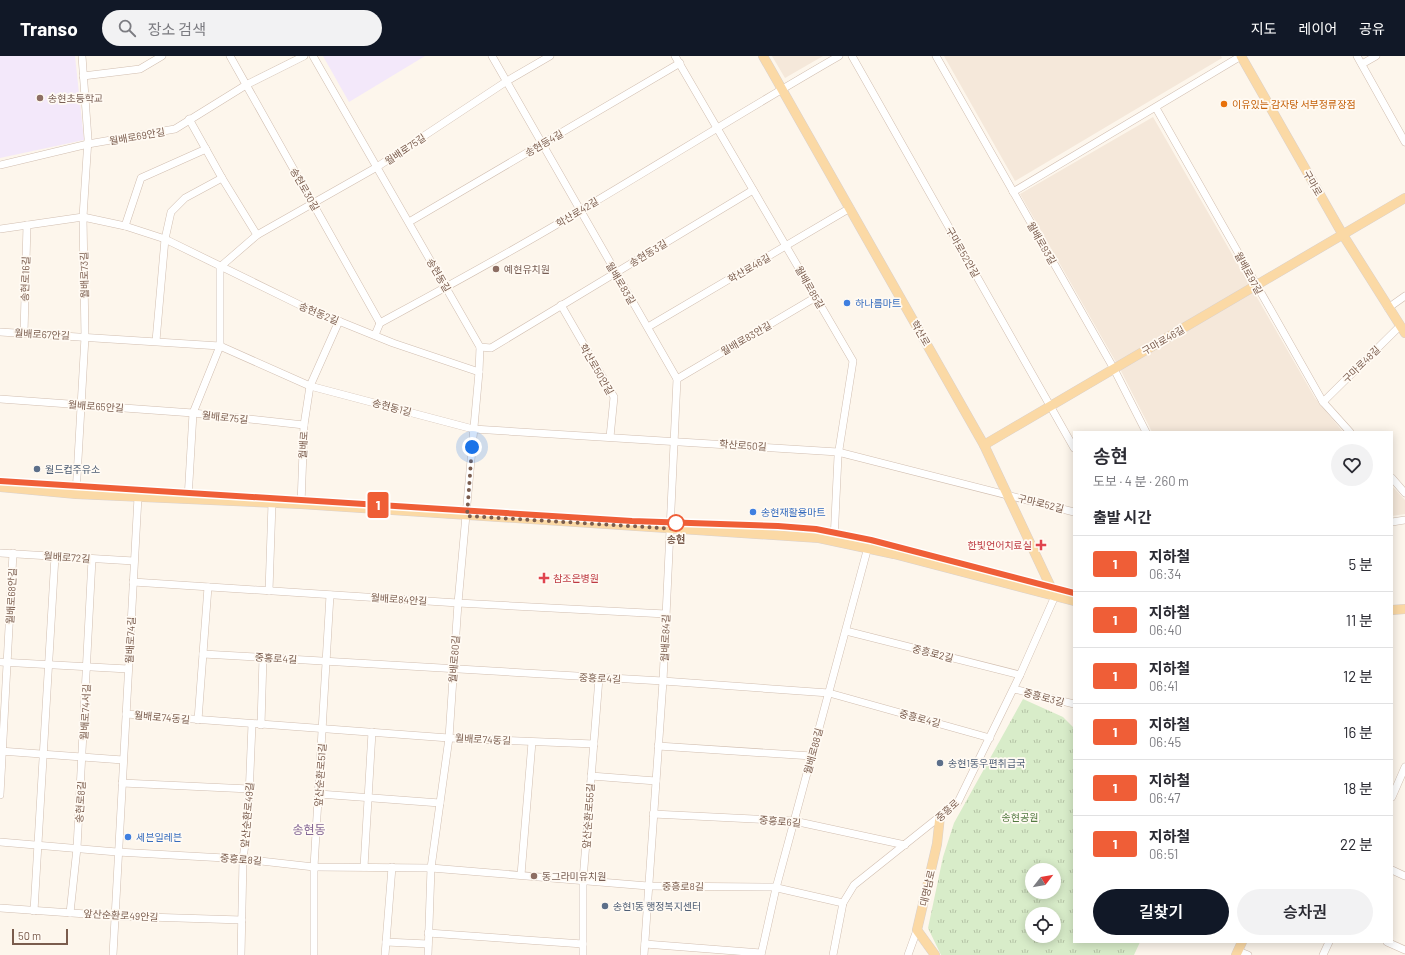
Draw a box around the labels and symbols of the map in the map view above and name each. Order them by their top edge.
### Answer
place label: 송현초등학교 [48,92,103,104]
marker: 송현초등학교 [35,93,45,103]
place label: 이유있는 감자탕 서부정류장점 [1232,98,1356,110]
marker: 이유있는 감자탕 서부정류장점 [1219,99,1229,109]
street label: 월배로69안길 [108,125,166,147]
street label: 송현동4길 [523,127,565,159]
street label: 월배로75길 [382,131,428,167]
street label: 송현로30길 [288,165,322,213]
street label: 구마로 [1301,168,1325,198]
street label: 학산로42길 [553,195,601,229]
street label: 월배로93길 [1025,220,1059,266]
street label: 구마로52안길 [944,225,982,279]
street label: 송현동3길 [627,237,669,269]
street label: 월배로97길 [1232,250,1266,296]
street label: 학산로46길 [725,251,773,285]
street label: 월배로73길 [78,252,90,298]
street label: 송현로16길 [18,256,32,302]
street label: 송현동길 [425,256,453,294]
street label: 월배로83길 [604,260,638,306]
place label: 예현유치원 [504,263,550,275]
marker: 예현유치원 [491,264,501,274]
street label: 월배로85길 [793,264,827,310]
place label: 하나름마트 [855,297,901,309]
marker: 하나름마트 [842,298,852,308]
street label: 송현동2길 [297,300,341,326]
street label: 학산로 [909,318,933,348]
street label: 월배로83안길 [719,319,773,357]
street label: 구마로46길 [1139,323,1187,357]
street label: 월배로67안길 [14,327,70,341]
street label: 학산로50안길 [578,341,616,397]
street label: 구마로48길 [1340,343,1382,385]
street label: 송현동1길 [371,396,413,418]
street label: 월배로65안길 [68,398,124,414]
street label: 월배로75길 [201,409,249,425]
street label: 월배로 [296,431,310,459]
your location [462,437,482,457]
street label: 학산로50길 [719,437,767,453]
place label: 월드컵주유소 [45,463,100,475]
marker: 월드컵주유소 [32,464,42,474]
street label: 구마로52길 [1017,491,1065,515]
line badge: 1 [365,492,391,518]
place label: 송현재활용마트 [761,506,825,518]
marker: 송현재활용마트 [748,507,758,517]
marker: 송현 [667,514,685,532]
place label: 송현 [667,533,685,545]
place label: 한빛언어치료실 [968,539,1032,551]
marker: 한빛언어치료실 [1035,539,1047,551]
street label: 월배로72길 [43,549,91,565]
street label: 월배로68안길 [4,568,18,624]
marker: 참조은병원 [538,572,550,584]
place label: 참조은병원 [553,572,599,584]
street label: 월배로84안길 [370,591,428,607]
street label: 월배로84길 [658,614,672,662]
street label: 월배로74길 [123,616,137,664]
street label: 월배로80길 [446,635,462,683]
street label: 중흥로2길 [911,642,955,664]
street label: 중흥로4길 [254,651,298,665]
street label: 중흥로4길 [579,671,621,685]
street label: 월배로74서길 [78,684,92,740]
street label: 중흥로3길 [1022,686,1066,708]
street label: 중흥로4길 [898,707,942,729]
street label: 월배로74동길 [133,709,191,725]
street label: 월배로88길 [801,727,825,775]
street label: 월배로74동길 [455,732,511,746]
street label: 앞산순환로51길 [312,743,328,807]
place label: 송현1동우편취급국 [948,757,1025,769]
marker: 송현1동우편취급국 [935,758,945,768]
street label: 송현로8길 [73,781,87,823]
street label: 앞산순환로49길 [238,782,256,848]
street label: 앞산순환로55길 [580,783,596,849]
street label: 중흥로 [933,796,961,824]
park label: 송현공원 [1002,811,1038,823]
street label: 중흥로6길 [759,813,801,829]
district label: 송현동 [292,822,326,836]
place label: 세븐일레븐 [136,831,182,843]
marker: 세븐일레븐 [123,832,133,842]
street label: 중흥로8길 [220,851,262,867]
north arrow [1025,863,1061,899]
street label: 대명남로 [917,869,937,907]
place label: 동그라미유치원 [542,870,606,882]
marker: 동그라미유치원 [529,871,539,881]
street label: 중흥로8길 [662,880,704,892]
place label: 송현1동 행정복지센터 [613,900,701,912]
marker: 송현1동 행정복지센터 [600,901,610,911]
street label: 앞산순환로49안길 [83,907,159,923]
scale bar [12,927,68,946]

